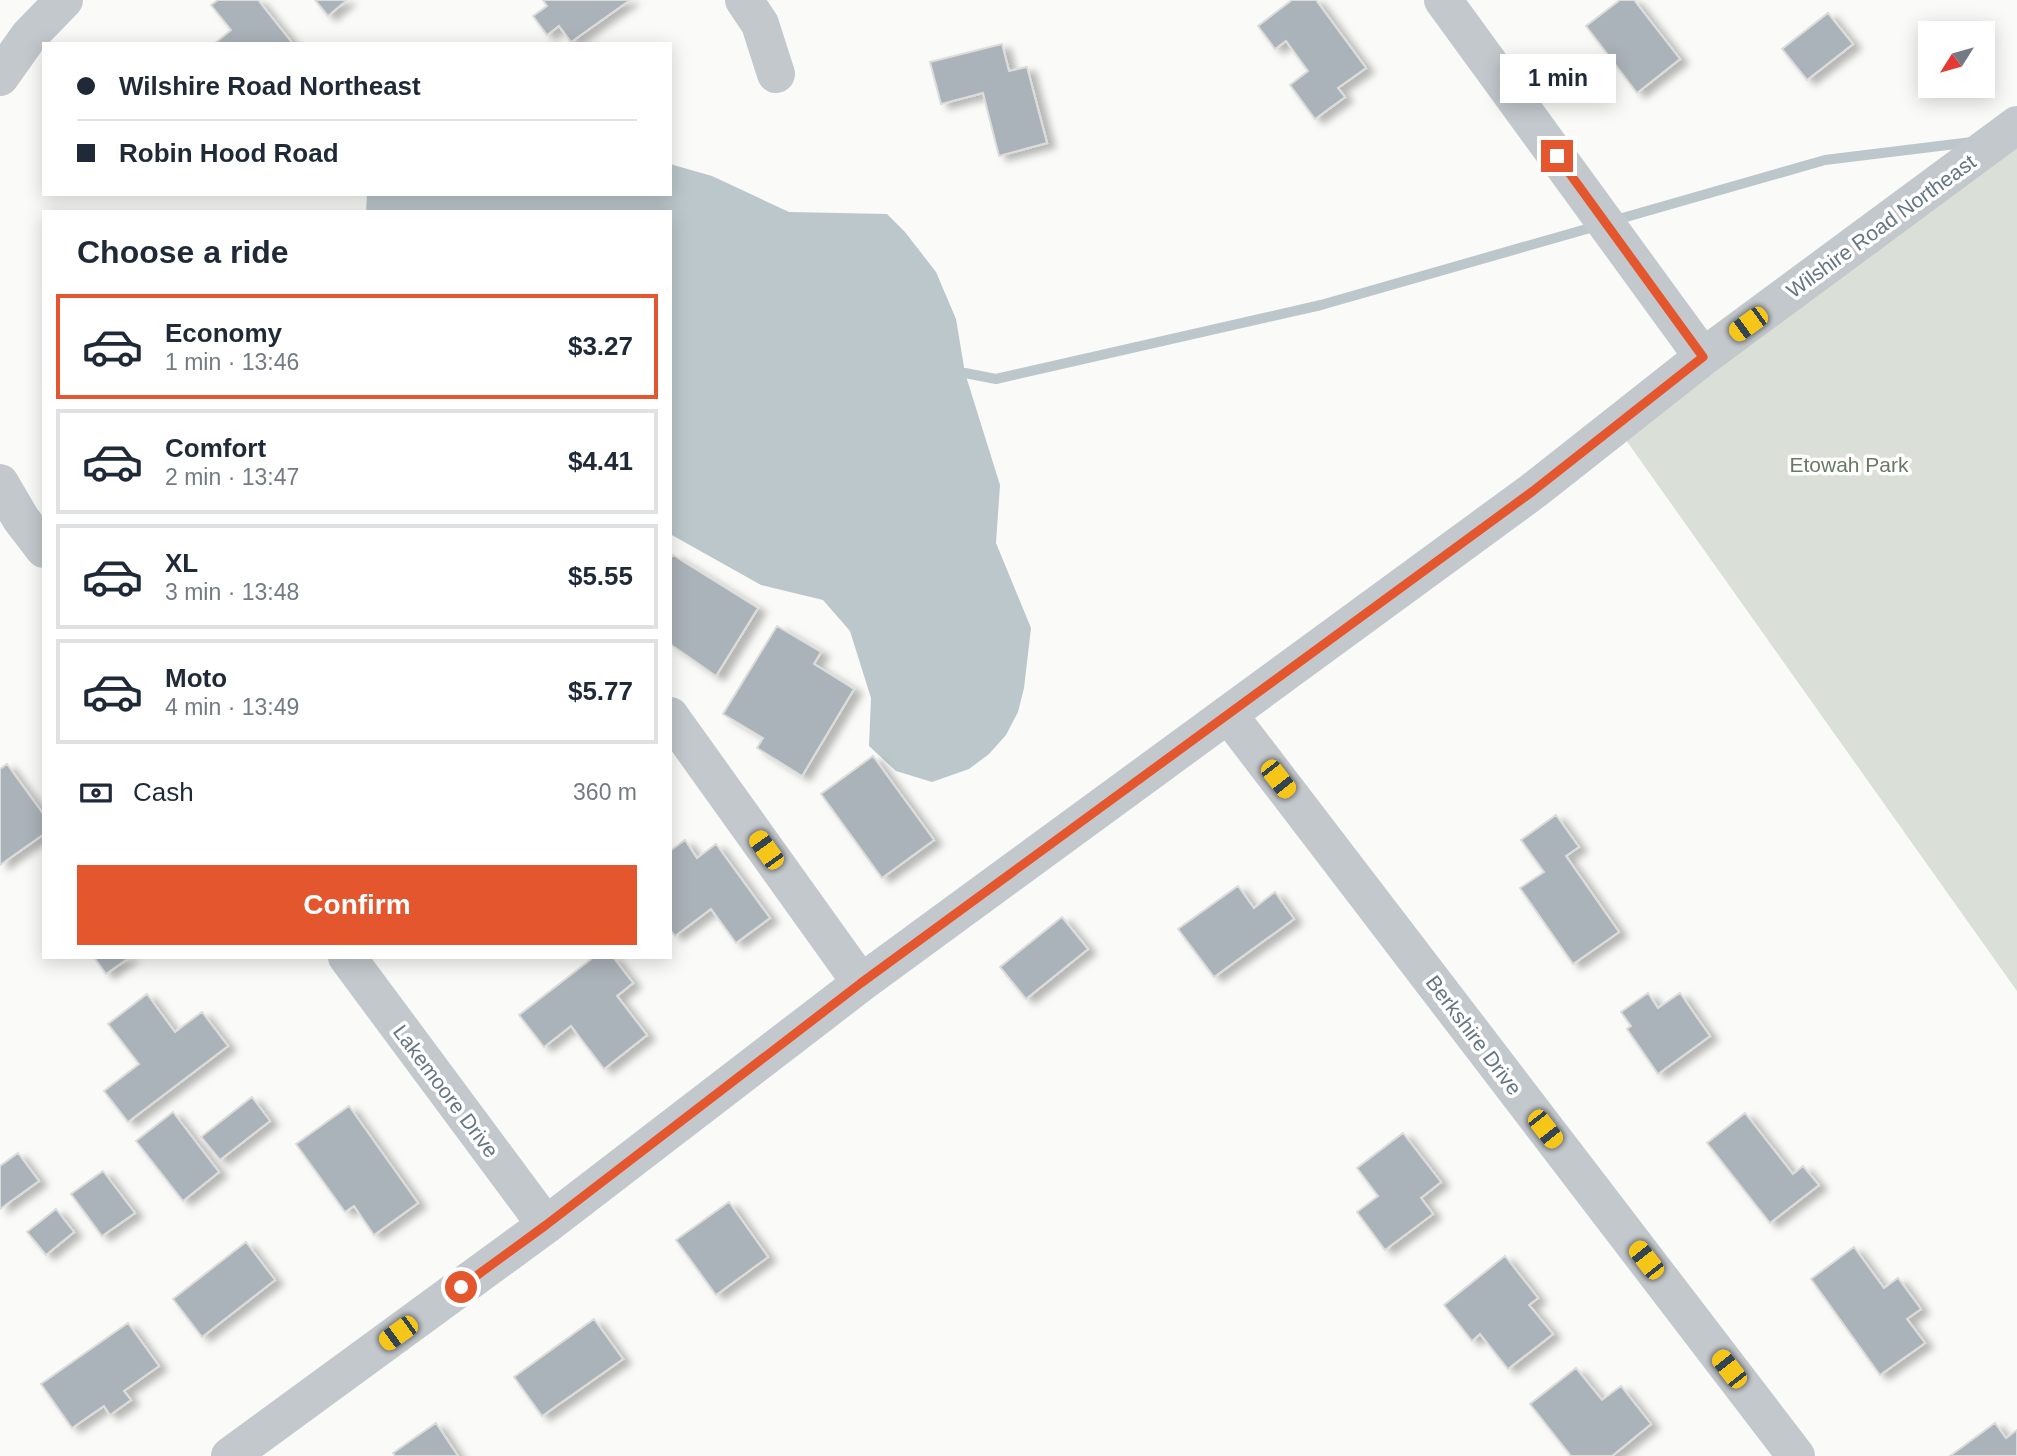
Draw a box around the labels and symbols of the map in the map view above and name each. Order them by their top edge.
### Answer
north arrow [1918,21,1995,98]
callout: 1 min [1499,54,1615,104]
route end [1541,140,1573,172]
street label: Wilshire Road Northeast [1782,150,1980,302]
car [1725,303,1772,345]
park label: Etowah Park [1789,453,1909,476]
car [1257,756,1300,802]
car [746,827,787,873]
street label: Berkshire Drive [1422,971,1526,1099]
street label: Lakemoore Drive [389,1020,503,1162]
car [1524,1106,1567,1152]
car [1625,1237,1668,1283]
route start [445,1271,477,1303]
car [375,1312,422,1354]
car [1708,1346,1751,1392]

